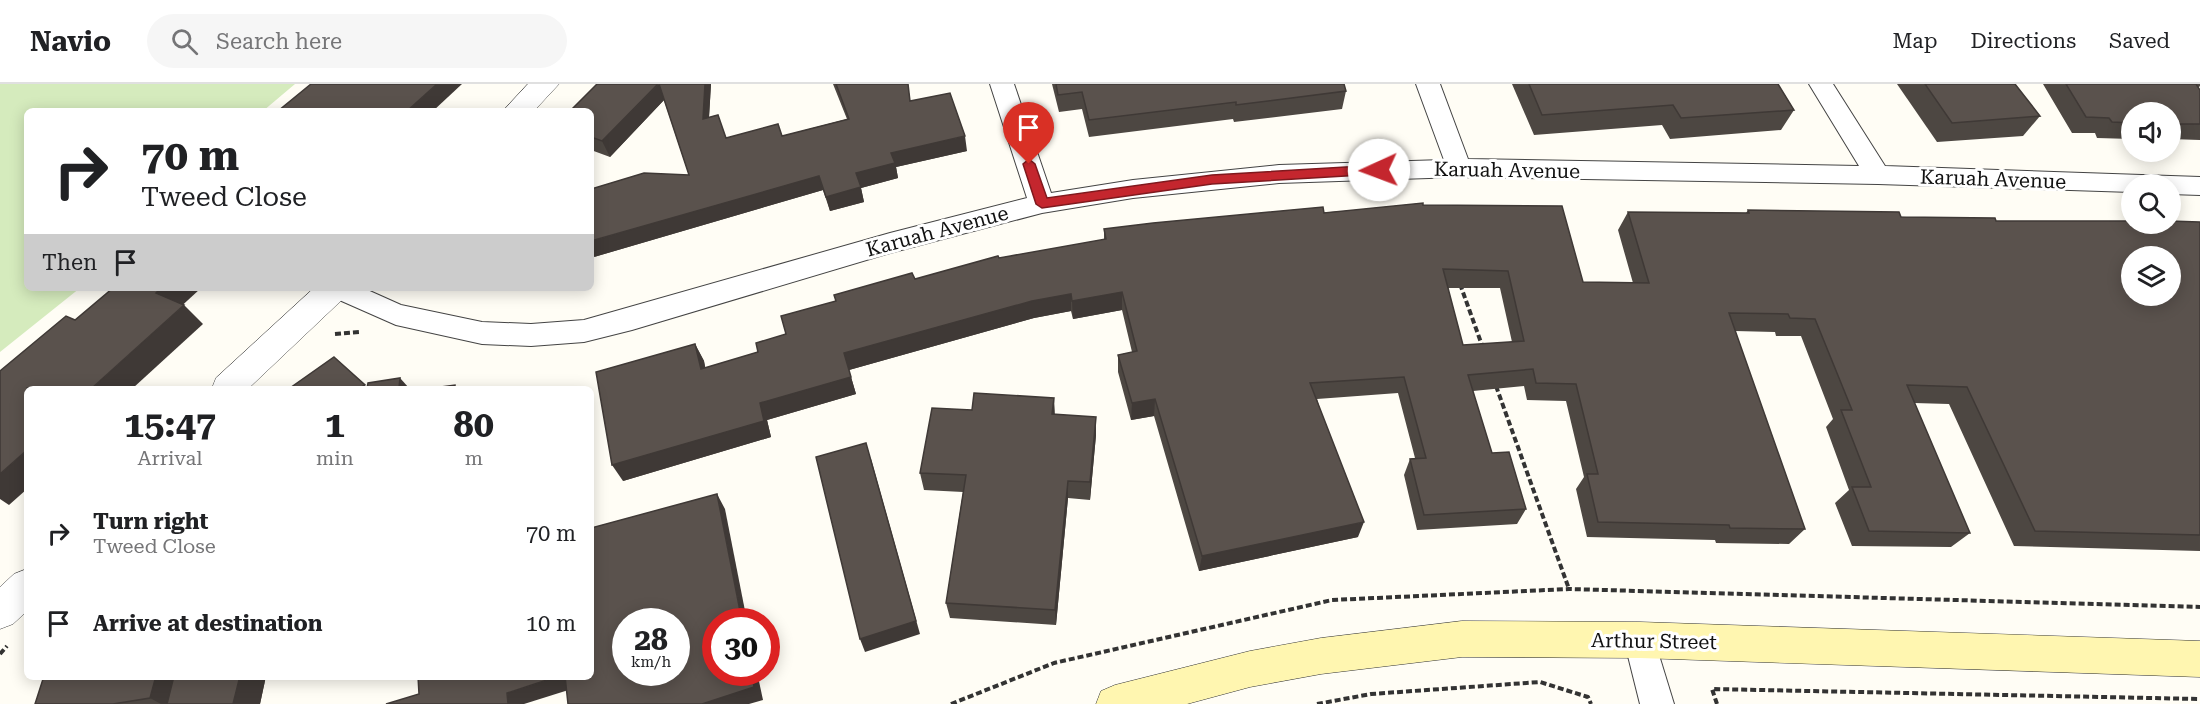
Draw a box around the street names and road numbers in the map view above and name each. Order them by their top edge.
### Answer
street label: Karuah Avenue [1434,157,1580,183]
street label: Karuah Avenue [1919,164,2067,194]
street label: Karuah Avenue [863,200,1011,262]
street label: Arthur Street [1591,628,1718,654]

